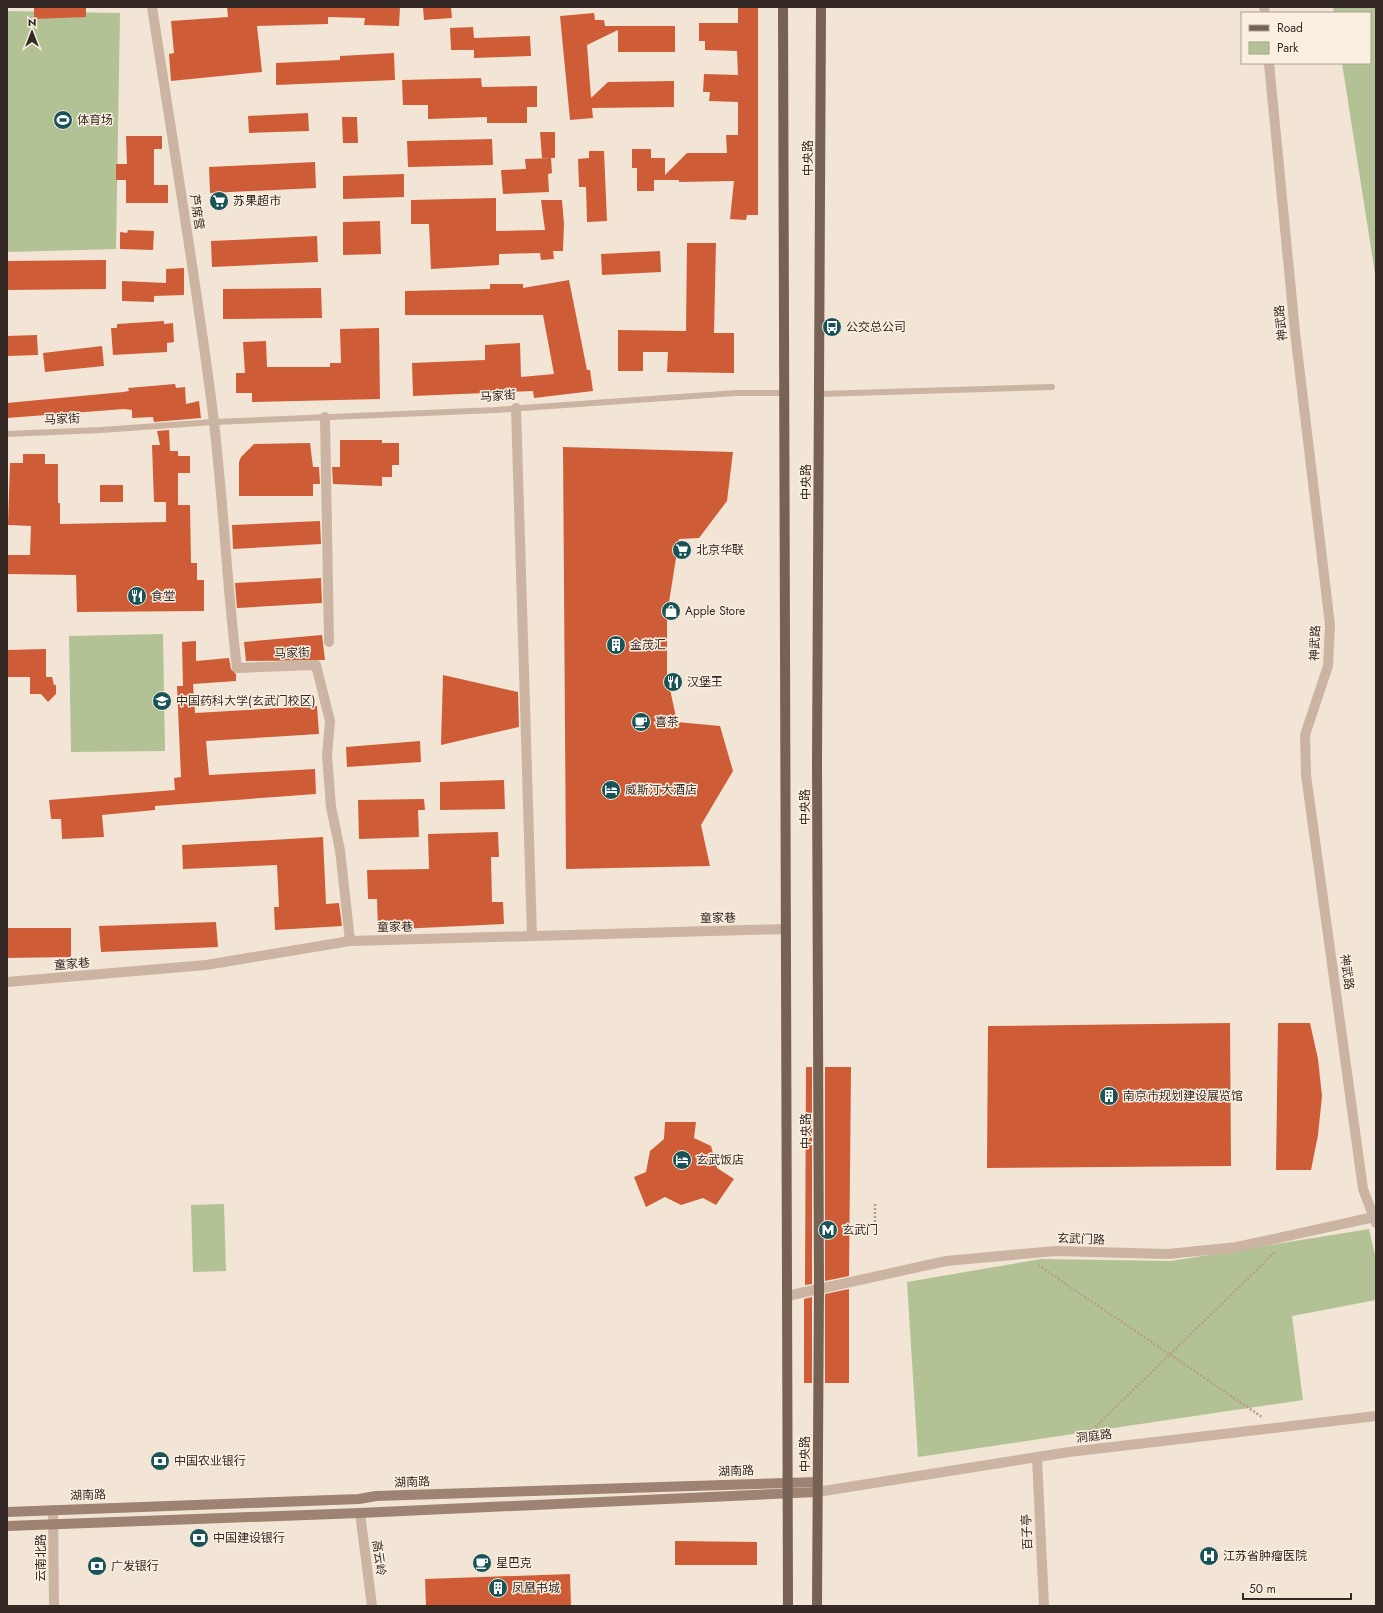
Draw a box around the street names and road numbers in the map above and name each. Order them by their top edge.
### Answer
street label: 中央路 [799,140,817,176]
street label: 芦席营 [185,193,209,231]
street label: 神武路 [1270,304,1292,342]
street label: 马家街 [479,386,517,406]
street label: 马家街 [44,409,80,429]
street label: 中央路 [797,464,815,500]
street label: 神武路 [1305,625,1325,661]
street label: 马家街 [274,643,310,663]
street label: 中央路 [796,789,814,825]
street label: 童家巷 [700,909,736,927]
street label: 童家巷 [377,918,413,936]
street label: 童家巷 [53,953,91,975]
street label: 神武路 [1336,953,1358,991]
street label: 中央路 [797,1113,815,1149]
street label: 玄武门路 [1057,1229,1105,1249]
street label: 洞庭路 [1075,1425,1113,1447]
street label: 中央路 [796,1436,814,1472]
street label: 湖南路 [718,1461,754,1481]
street label: 湖南路 [394,1472,430,1492]
street label: 湖南路 [70,1485,106,1505]
street label: 百子亭 [1017,1514,1037,1550]
street label: 云南北路 [32,1534,50,1582]
street label: 高云岭 [368,1539,390,1577]

